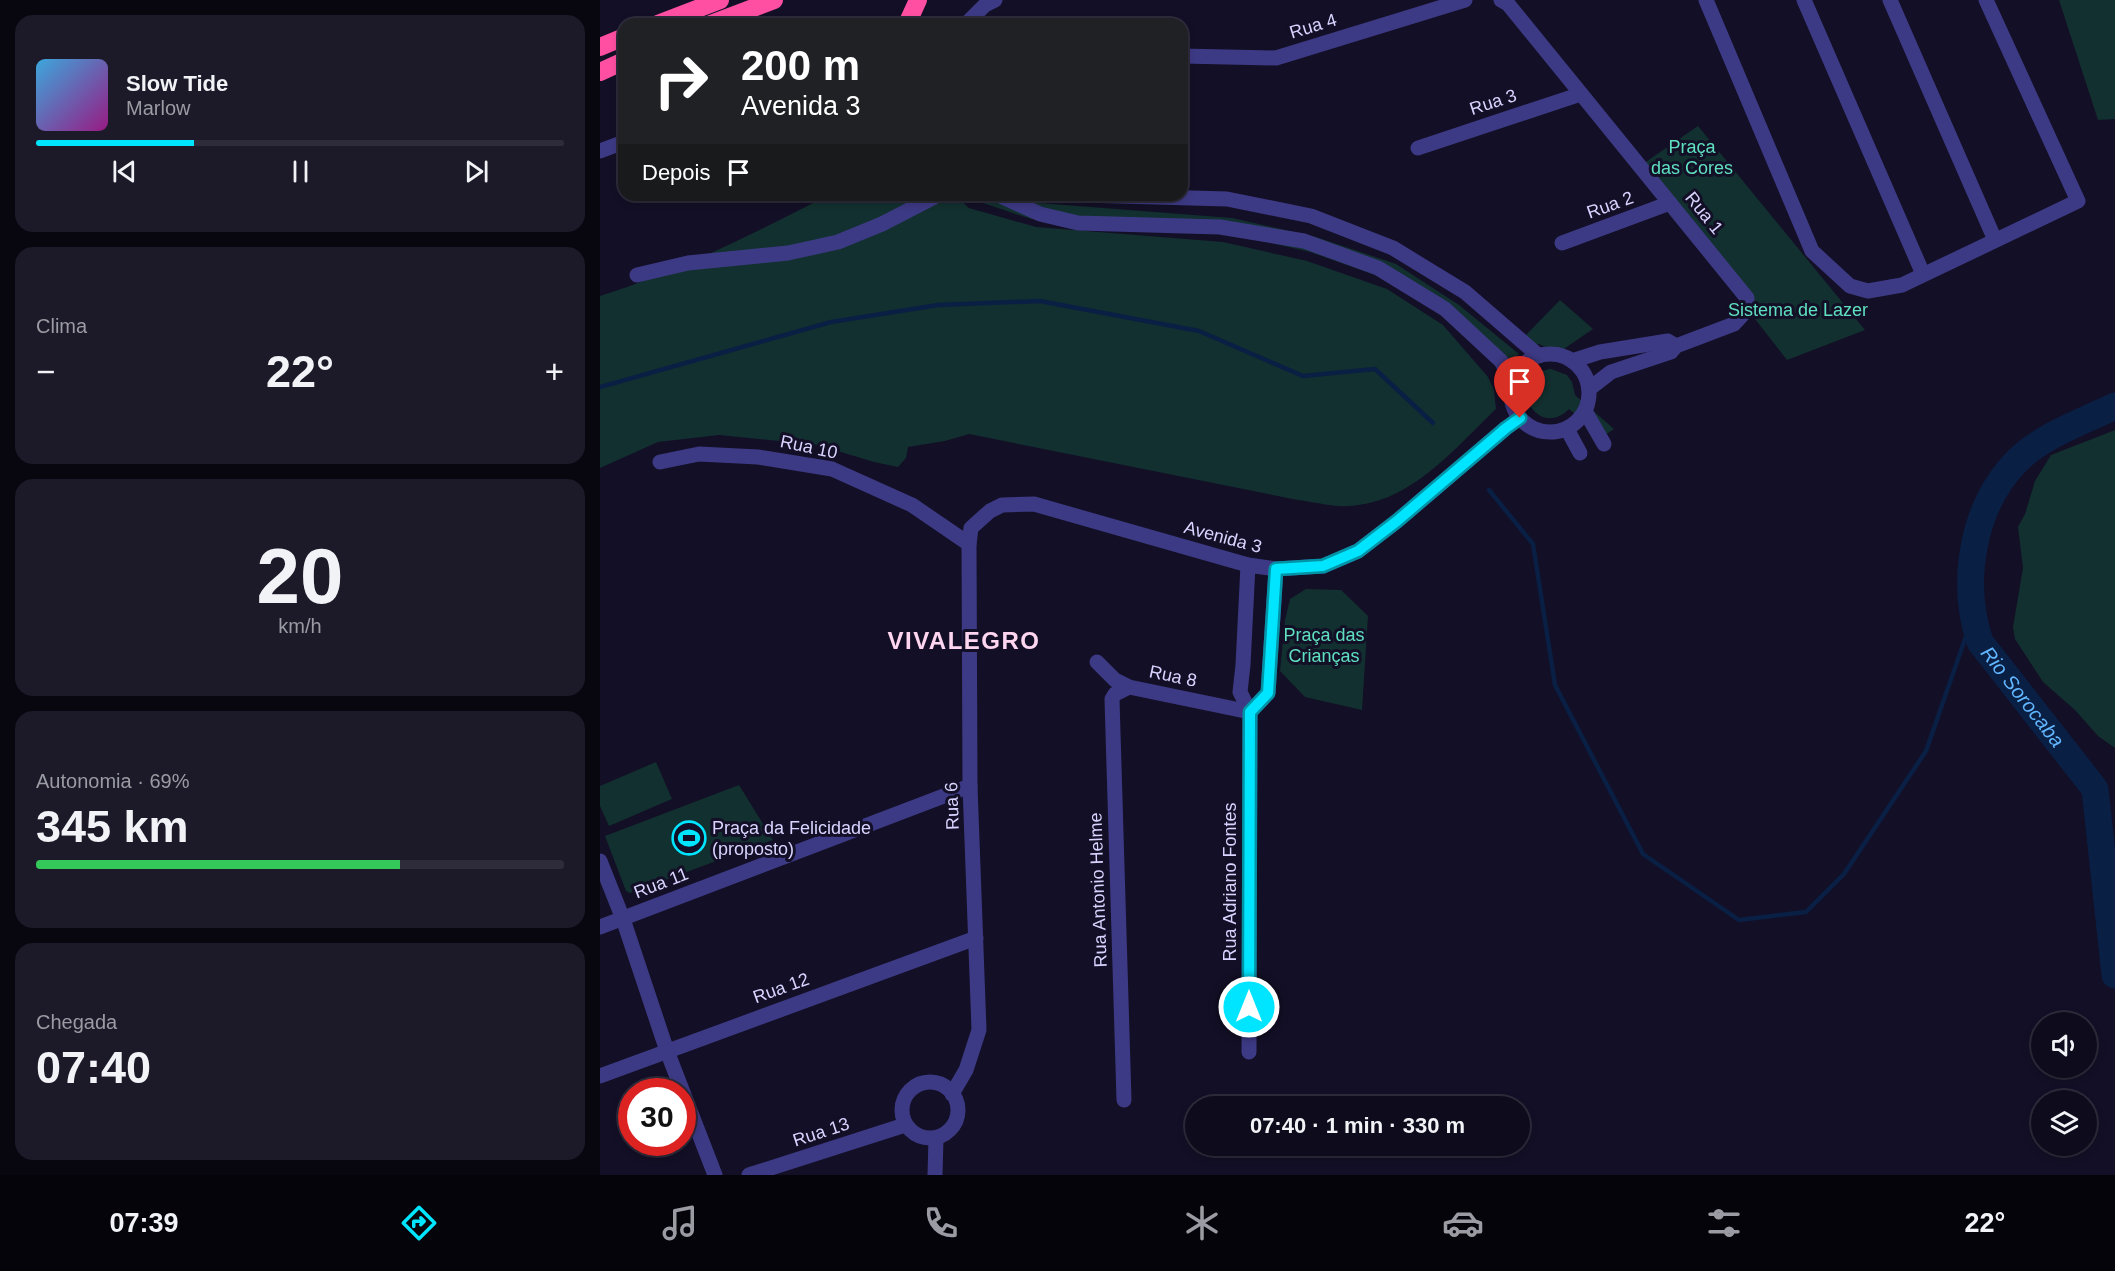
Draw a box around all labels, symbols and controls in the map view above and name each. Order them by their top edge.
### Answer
street label: Rua 4 [1287,9,1339,43]
icon: right [642,42,720,120]
text: 200 m [741,42,860,89]
text: Slow Tide [126,71,228,96]
street label: Rua 3 [1467,85,1519,119]
text: Avenida 3 [741,91,861,121]
text: Marlow [126,97,190,119]
park label: Praça das Cores [1651,137,1733,178]
icon: previous [108,155,141,188]
icon: pause [284,155,317,188]
icon: next [460,155,493,188]
icon: arrive [722,156,755,189]
text: Depois [642,160,710,185]
street label: Rua 2 [1584,187,1636,223]
street label: Rua 1 [1681,188,1727,238]
park label: Sistema de Lazer [1728,300,1868,320]
text: Clima [36,315,87,337]
text: 22° [266,346,334,397]
text: − [36,353,55,390]
text: + [545,353,564,390]
pin [1494,356,1545,418]
icon: arrive [1503,365,1536,398]
street label: Rua 10 [779,431,839,463]
street label: Avenida 3 [1182,517,1264,557]
text: 20 [257,532,343,620]
text: km/h [278,615,322,637]
park label: Praça das Crianças [1283,625,1365,666]
district label: VIVALEGRO [887,627,1041,654]
water label: Rio Sorocaba [1977,642,2069,751]
street label: Rua 8 [1147,661,1199,691]
text: Autonomia · 69% [36,770,189,792]
street label: Rua 6 [941,782,963,830]
text: 345 km [36,801,189,852]
street label: Rua Adriano Fontes [1220,802,1240,962]
street label: Rua Antonio Helme [1085,812,1111,968]
place label: Praça da Felicidade (proposto) [712,818,871,859]
sports icon: Praça da Felicidade (proposto) [671,820,707,856]
street label: Rua 11 [631,864,691,902]
street label: Rua 12 [750,969,812,1007]
position arrow [1217,975,1281,1039]
text: Chegada [36,1011,117,1033]
map controls [2031,1012,2097,1156]
button: sound [2031,1012,2097,1078]
text: 07:40 [36,1042,151,1093]
speed limit sign: 30 [618,1078,696,1156]
button: layers [2031,1090,2097,1156]
text: 07:40 · 1 min · 330 m [1250,1113,1465,1138]
street label: Rua 13 [790,1114,852,1150]
icon: directions [398,1202,440,1244]
icon: music [659,1202,701,1244]
icon: phone [920,1202,962,1244]
icon: climate [1181,1202,1223,1244]
icon: car [1442,1202,1484,1244]
icon: filters [1703,1202,1745,1244]
text: 07:39 [110,1208,179,1238]
text: 22° [1965,1208,2005,1238]

